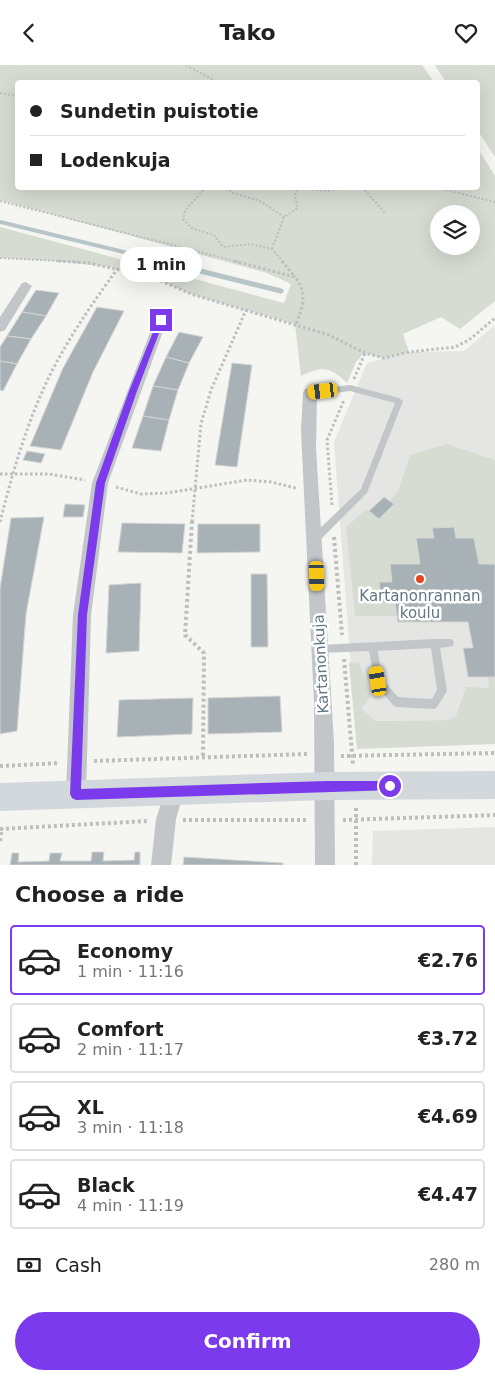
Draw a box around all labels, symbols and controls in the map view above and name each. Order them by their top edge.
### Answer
icon: back [15,19,43,47]
icon: heart [452,19,480,47]
text: Tako [219,20,276,45]
text: Sundetin puistotie [60,100,259,122]
text: Lodenkuja [60,149,171,171]
map controls [430,205,480,255]
button: layers [430,205,480,255]
callout: 1 min [120,247,202,283]
text: 1 min [136,255,186,274]
route end [150,309,172,331]
car [307,382,338,400]
car [308,561,325,591]
marker: Kartanonrannan koulu [414,573,426,585]
place label: Kartanonrannan koulu [359,587,481,622]
street label: Kartanonkuja [309,614,333,714]
car [368,665,387,697]
route start [379,775,401,797]
text: Choose a ride [15,882,184,907]
icon: car [17,938,62,983]
text: Economy [77,940,173,962]
text: €2.76 [418,949,478,971]
text: 1 min · 11:16 [77,962,184,981]
icon: car [17,1016,62,1061]
text: Comfort [77,1018,164,1040]
text: €3.72 [418,1027,478,1049]
text: 2 min · 11:17 [77,1040,184,1059]
icon: car [17,1094,62,1139]
text: XL [77,1096,104,1118]
text: €4.69 [418,1105,478,1127]
text: 3 min · 11:18 [77,1118,184,1137]
icon: car [17,1172,62,1217]
text: Black [77,1174,135,1196]
text: €4.47 [418,1183,478,1205]
text: 4 min · 11:19 [77,1196,184,1215]
icon: cash [15,1251,43,1279]
text: Cash [55,1254,102,1276]
text: 280 m [429,1255,480,1274]
button: Confirm [15,1312,480,1370]

